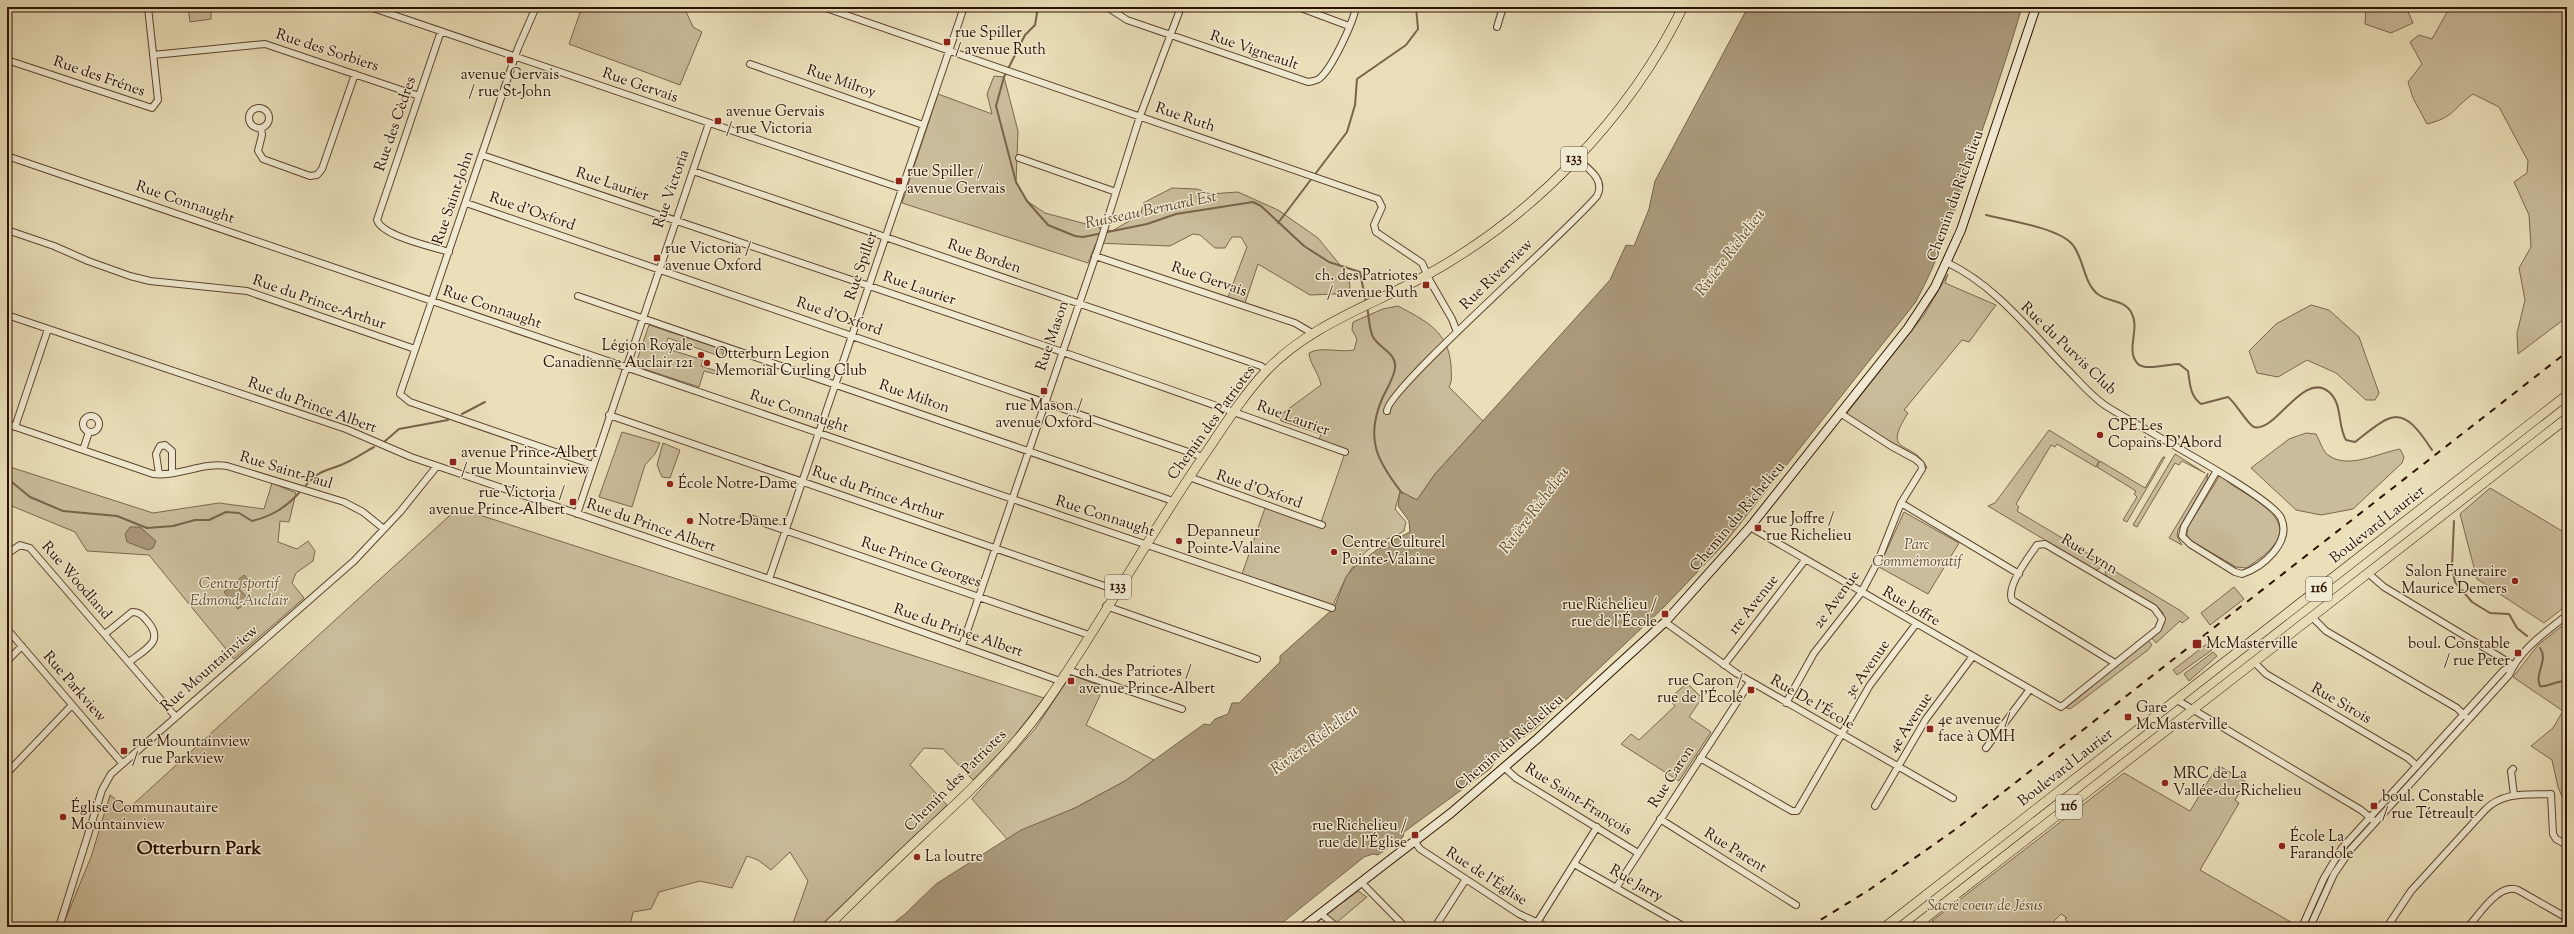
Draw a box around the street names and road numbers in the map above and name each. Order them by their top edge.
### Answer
street label: Rue des Sorbiers [273,24,381,78]
street label: Rue Vigneault [1207,26,1301,76]
street label: Rue des Frénes [50,51,148,103]
street label: Rue Milroy [803,60,879,104]
street label: Rue Gervais [599,63,681,109]
street label: Rue des Cèdres [370,74,422,174]
street label: Rue Ruth [1152,98,1218,138]
street label: Chemin du Richelieu [1923,127,1990,264]
street label: Rue Victoria [649,147,695,231]
road number: 133 [1561,147,1587,171]
street label: Rue Saint-John [428,148,480,248]
street label: Rue Laurier [573,163,652,207]
street label: Rue Connaught [133,176,237,230]
street label: Rue d'Oxford [486,187,578,237]
street label: Rue Spiller [840,228,884,303]
street label: Rue Borden [944,235,1024,279]
street label: Rue Riverview [1456,235,1538,315]
street label: Rue Gervais [1168,257,1250,303]
street label: Rue Laurier [880,267,959,311]
street label: Rue du Prince-Arthur [249,270,389,336]
street label: Rue Connaught [440,281,544,335]
street label: Rue d'Oxford [793,292,885,342]
street label: Rue Mason [1031,298,1075,374]
street label: Rue du Purvis Club [2015,298,2121,400]
street label: Chemin des Patriotes [1163,361,1261,485]
street label: Rue du Prince Albert [245,373,379,439]
street label: Rue Milton [876,375,952,419]
street label: Rue Connaught [747,385,851,439]
street label: Rue Laurier [1254,396,1333,442]
street label: Rue Saint-Paul [237,447,335,495]
street label: Chemin du Richelieu [1686,457,1791,577]
street label: Rue du Prince Arthur [809,461,947,527]
street label: Rue d'Oxford [1213,465,1305,515]
street label: Boulevard Laurier [2326,481,2430,569]
street label: Rue Connaught [1053,491,1157,543]
street label: Rue du Prince Albert [583,494,719,558]
street label: Rue Lynn [2057,530,2122,580]
street label: Rue Prince Georges [858,533,984,594]
street label: Rue Woodland [36,537,116,625]
street label: 2e Avenue [1809,567,1865,633]
street label: 1re Avenue [1724,571,1784,639]
road number: 133 [1105,575,1131,599]
road number: 116 [2306,577,2332,601]
street label: Rue Joffre [1878,582,1944,632]
street label: Rue du Prince Albert [890,599,1026,663]
street label: Rue Mountainview [157,621,263,717]
street label: 3e Avenue [1840,636,1896,702]
street label: Rue Parkview [37,647,111,727]
street label: Rue De l'École [1766,669,1859,736]
street label: Rue Sirois [2307,678,2375,730]
street label: 4e Avenue [1884,689,1938,757]
street label: Chemin du Richelieu [1451,690,1569,796]
street label: Boulevard Laurier [2014,724,2118,812]
street label: Chemin des Patriotes [900,725,1012,837]
street label: Rue Caron [1644,742,1700,812]
street label: Rue Saint-François [1520,759,1636,841]
road number: 116 [2056,795,2082,819]
street label: Rue Parent [1700,823,1770,879]
street label: Rue de l'Église [1441,842,1531,911]
street label: Rue Jarry [1605,860,1667,908]

